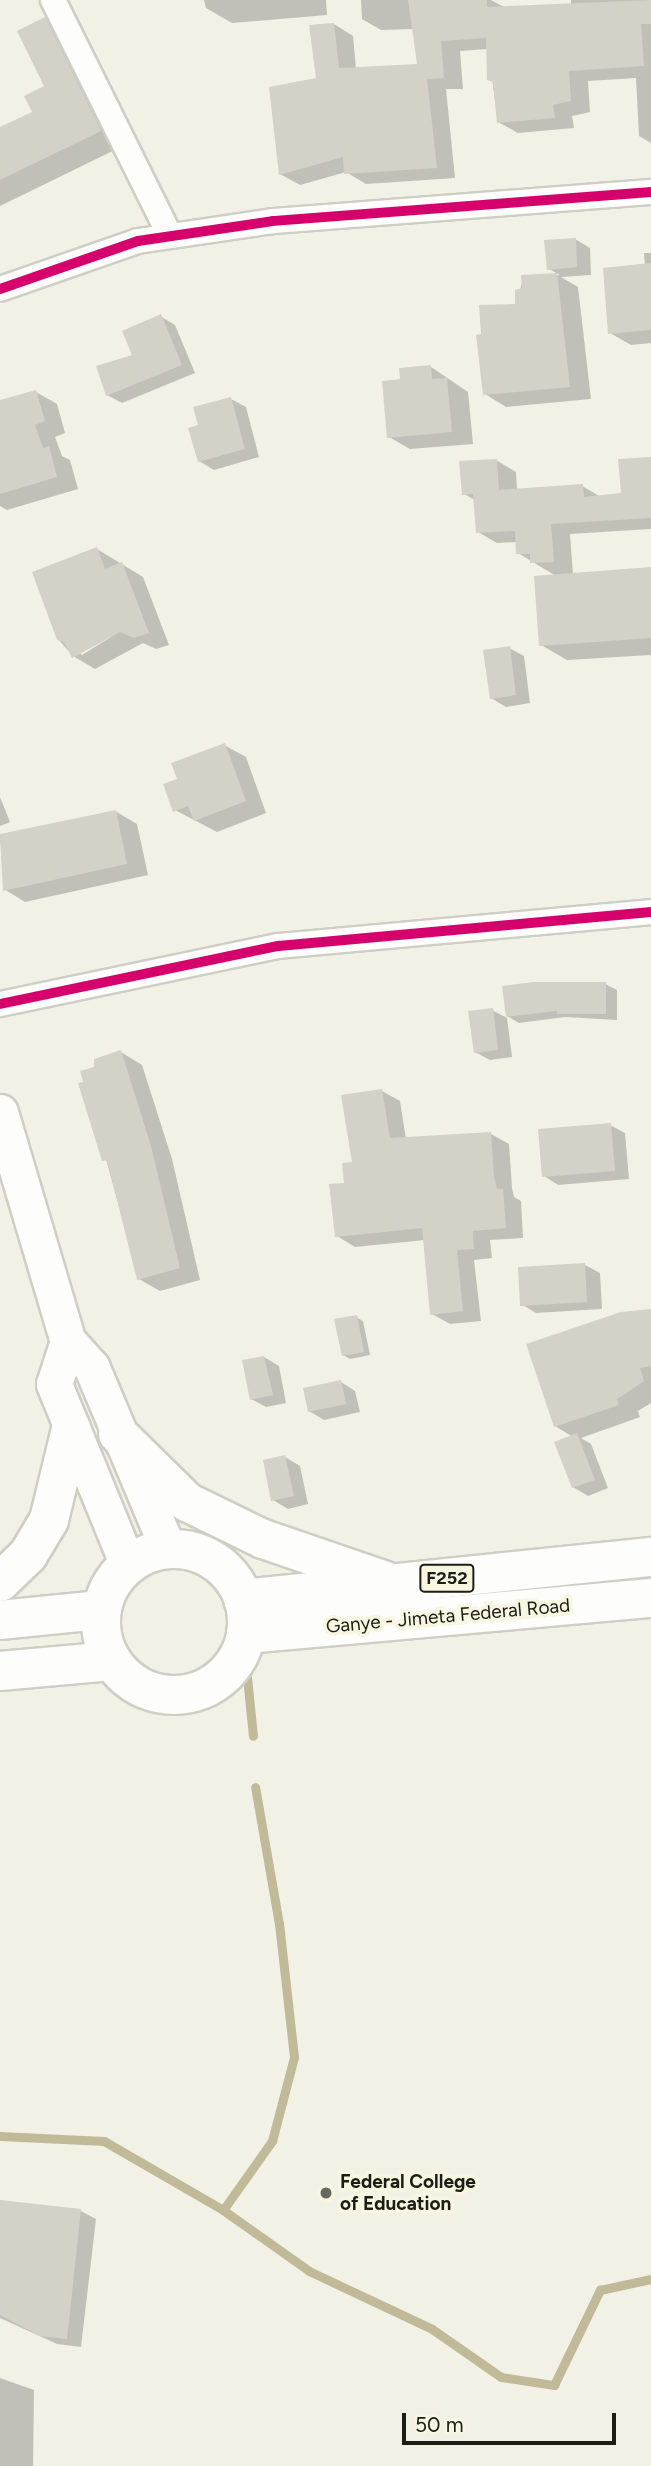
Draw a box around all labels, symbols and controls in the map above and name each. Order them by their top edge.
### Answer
road number: F252 [419,1563,475,1592]
street label: Ganye - Jimeta Federal Road [325,1594,571,1638]
place label: Federal College of Education [340,2171,476,2215]
marker: Federal College of Education [318,2185,334,2201]
scale bar [406,2400,620,2444]
text: 50 m [415,2412,464,2437]

